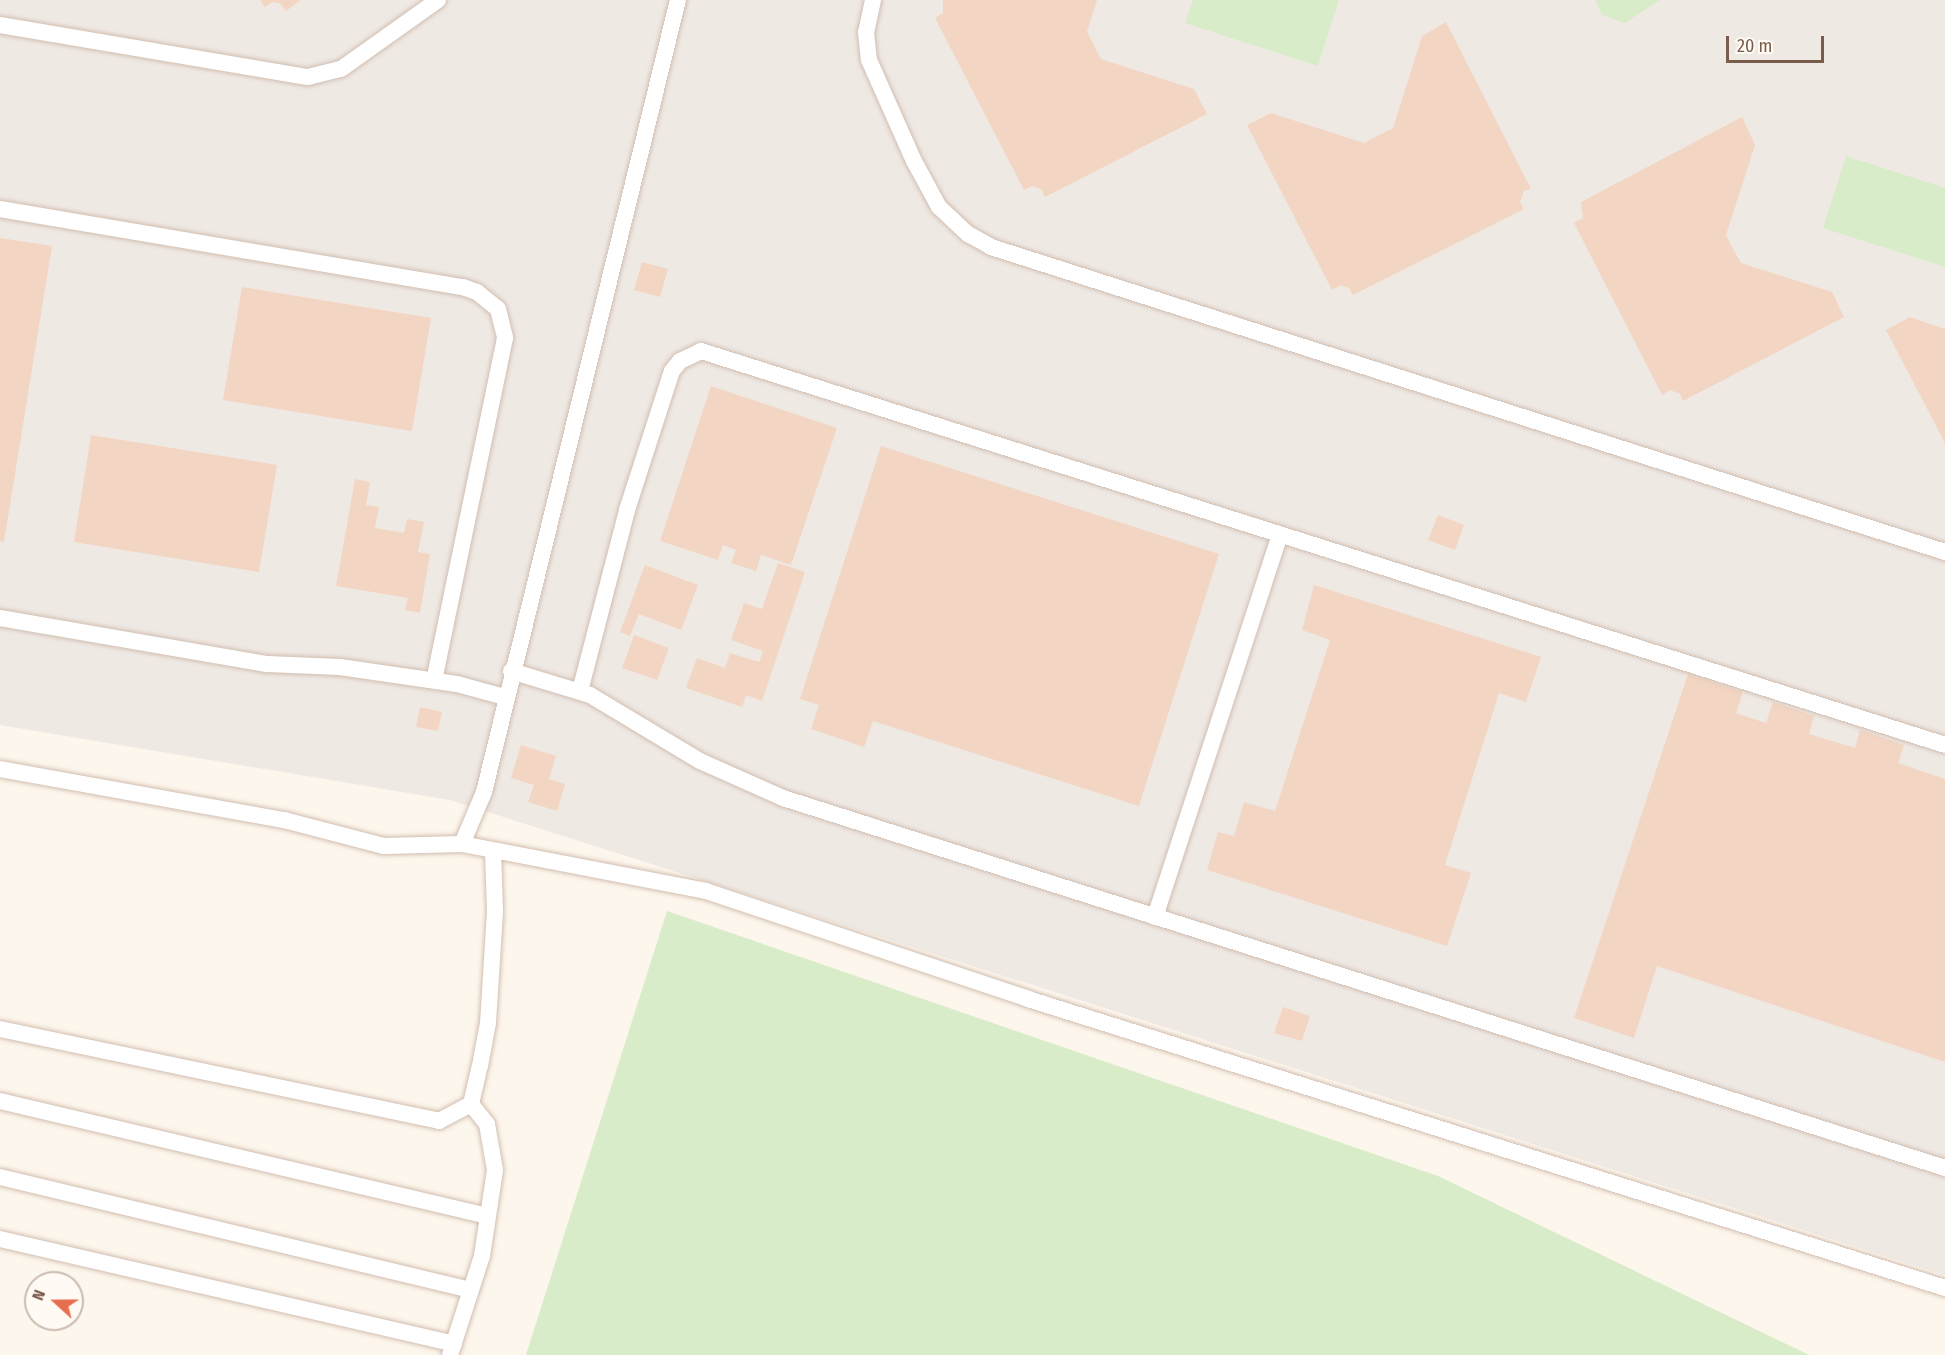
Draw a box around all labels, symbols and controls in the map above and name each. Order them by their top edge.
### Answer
scale bar [1729,24,1826,62]
text: 20 m [1737,35,1772,57]
north arrow [24,1271,84,1331]
text: N [28,1287,49,1303]

